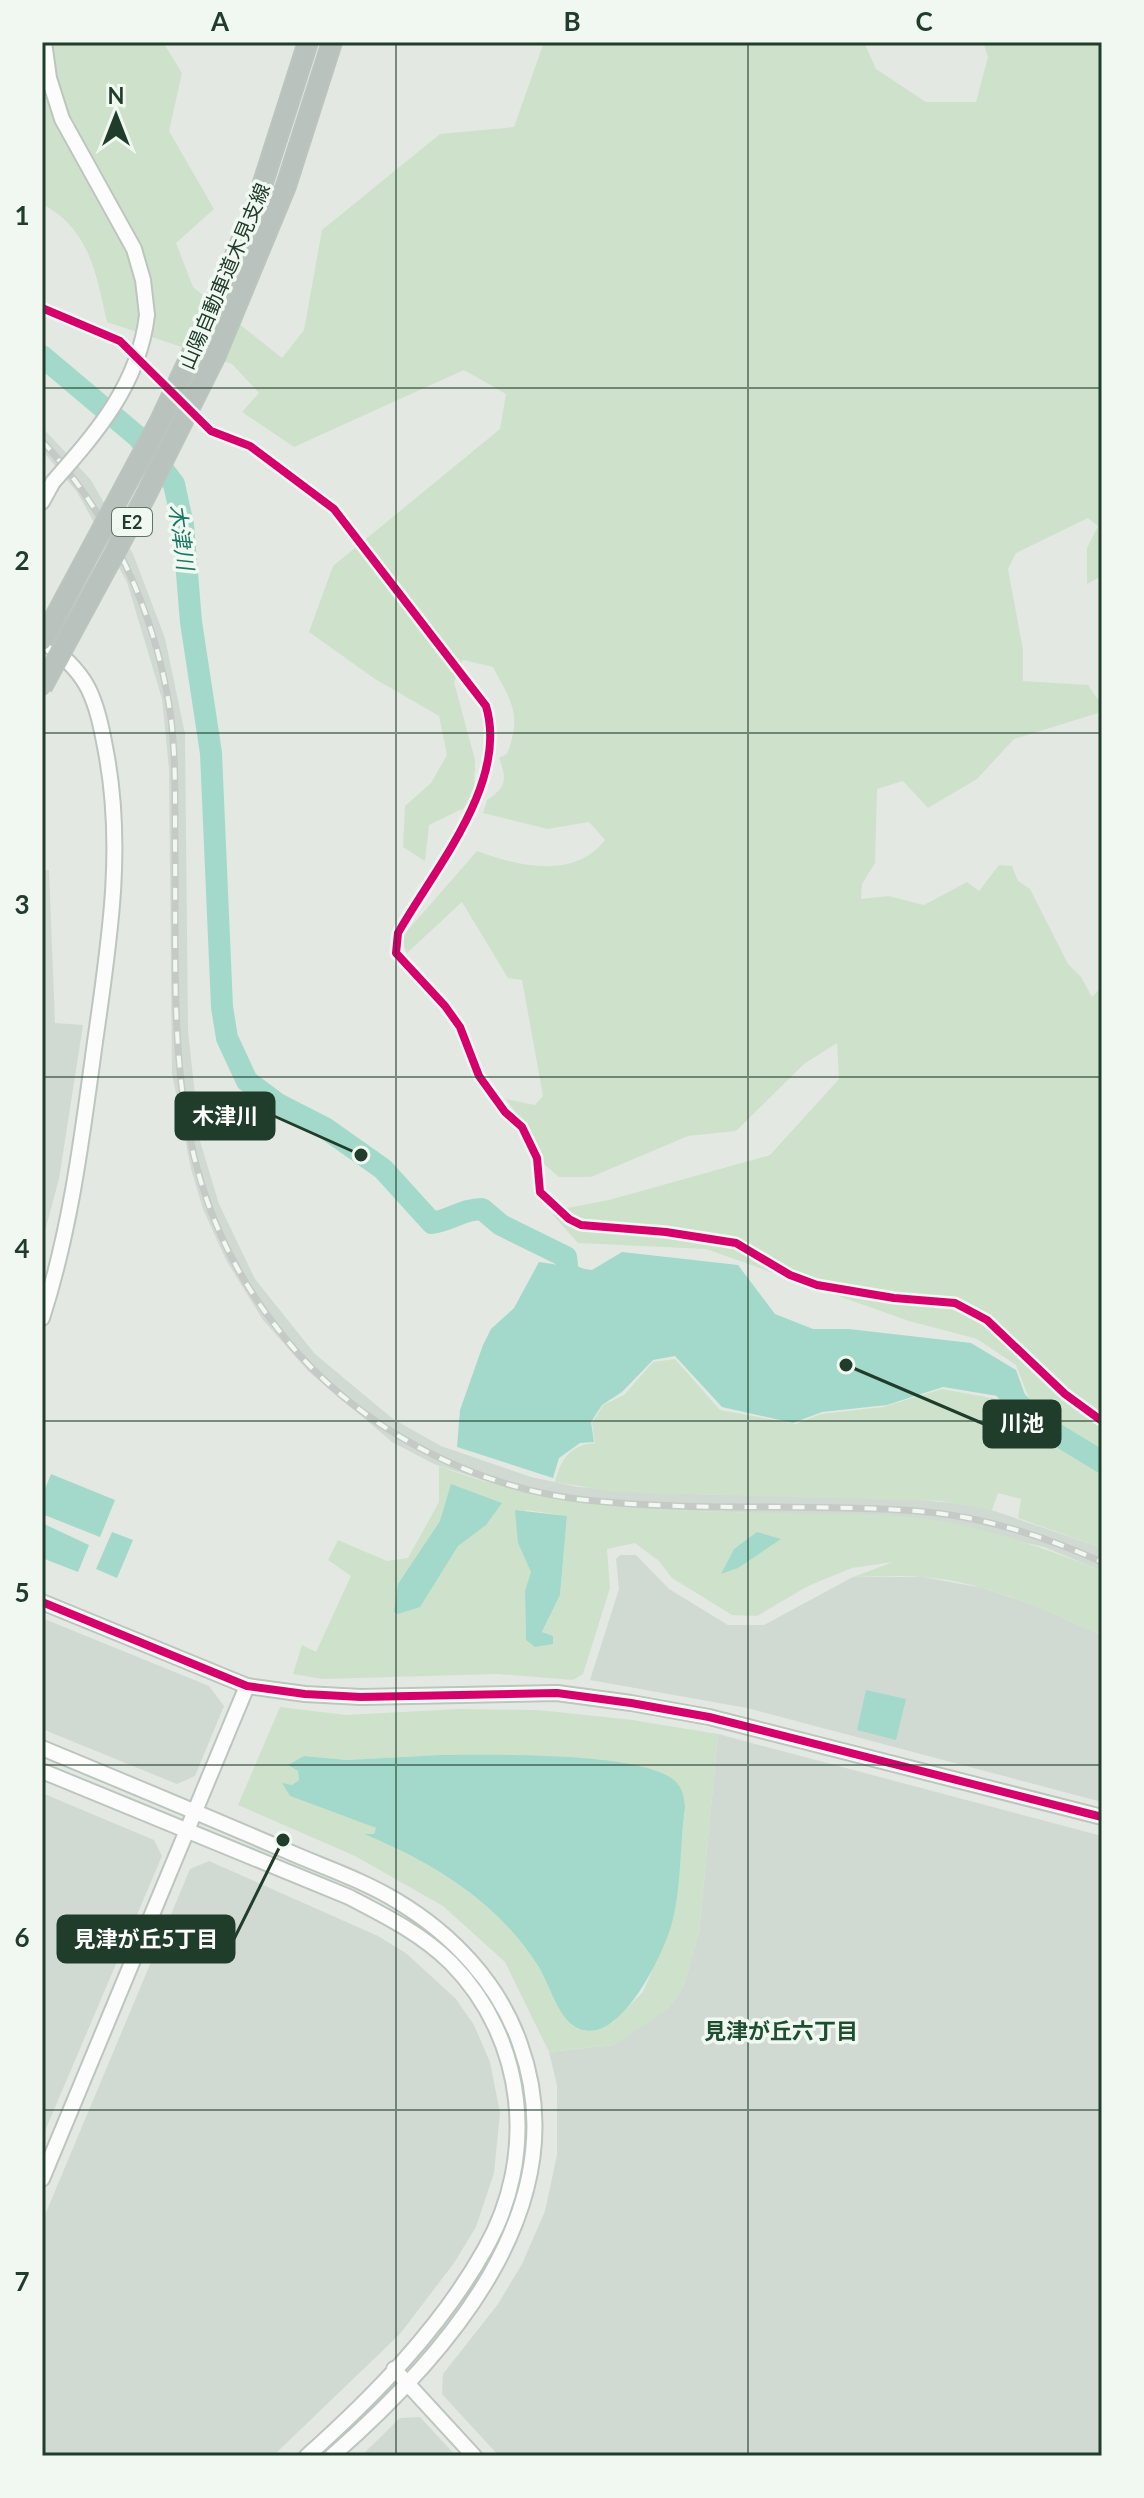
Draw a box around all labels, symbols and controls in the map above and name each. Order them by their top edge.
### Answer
text: A [210,5,230,37]
text: B [563,5,581,37]
text: C [915,5,933,37]
north arrow [76,76,156,156]
text: N [108,82,124,109]
street label: 山陽自動車道木見支線 [174,179,274,373]
text: 1 [14,199,30,231]
water label: 木津川 [164,502,200,574]
road number: E2 [112,508,152,536]
text: 2 [14,544,30,576]
text: 3 [14,888,30,920]
callout: 木津川 [176,1093,274,1139]
text: 木津川 [192,1102,258,1129]
text: 4 [14,1232,30,1264]
callout: 川池 [984,1401,1060,1447]
text: 川池 [1000,1409,1044,1436]
text: 5 [14,1576,30,1608]
callout: 見津が丘5丁目 [58,1916,234,1962]
text: 6 [14,1921,30,1953]
text: 見津が丘5丁目 [74,1925,218,1952]
district label: 見津が丘六丁目 [704,2017,858,2044]
text: 7 [14,2265,30,2297]

